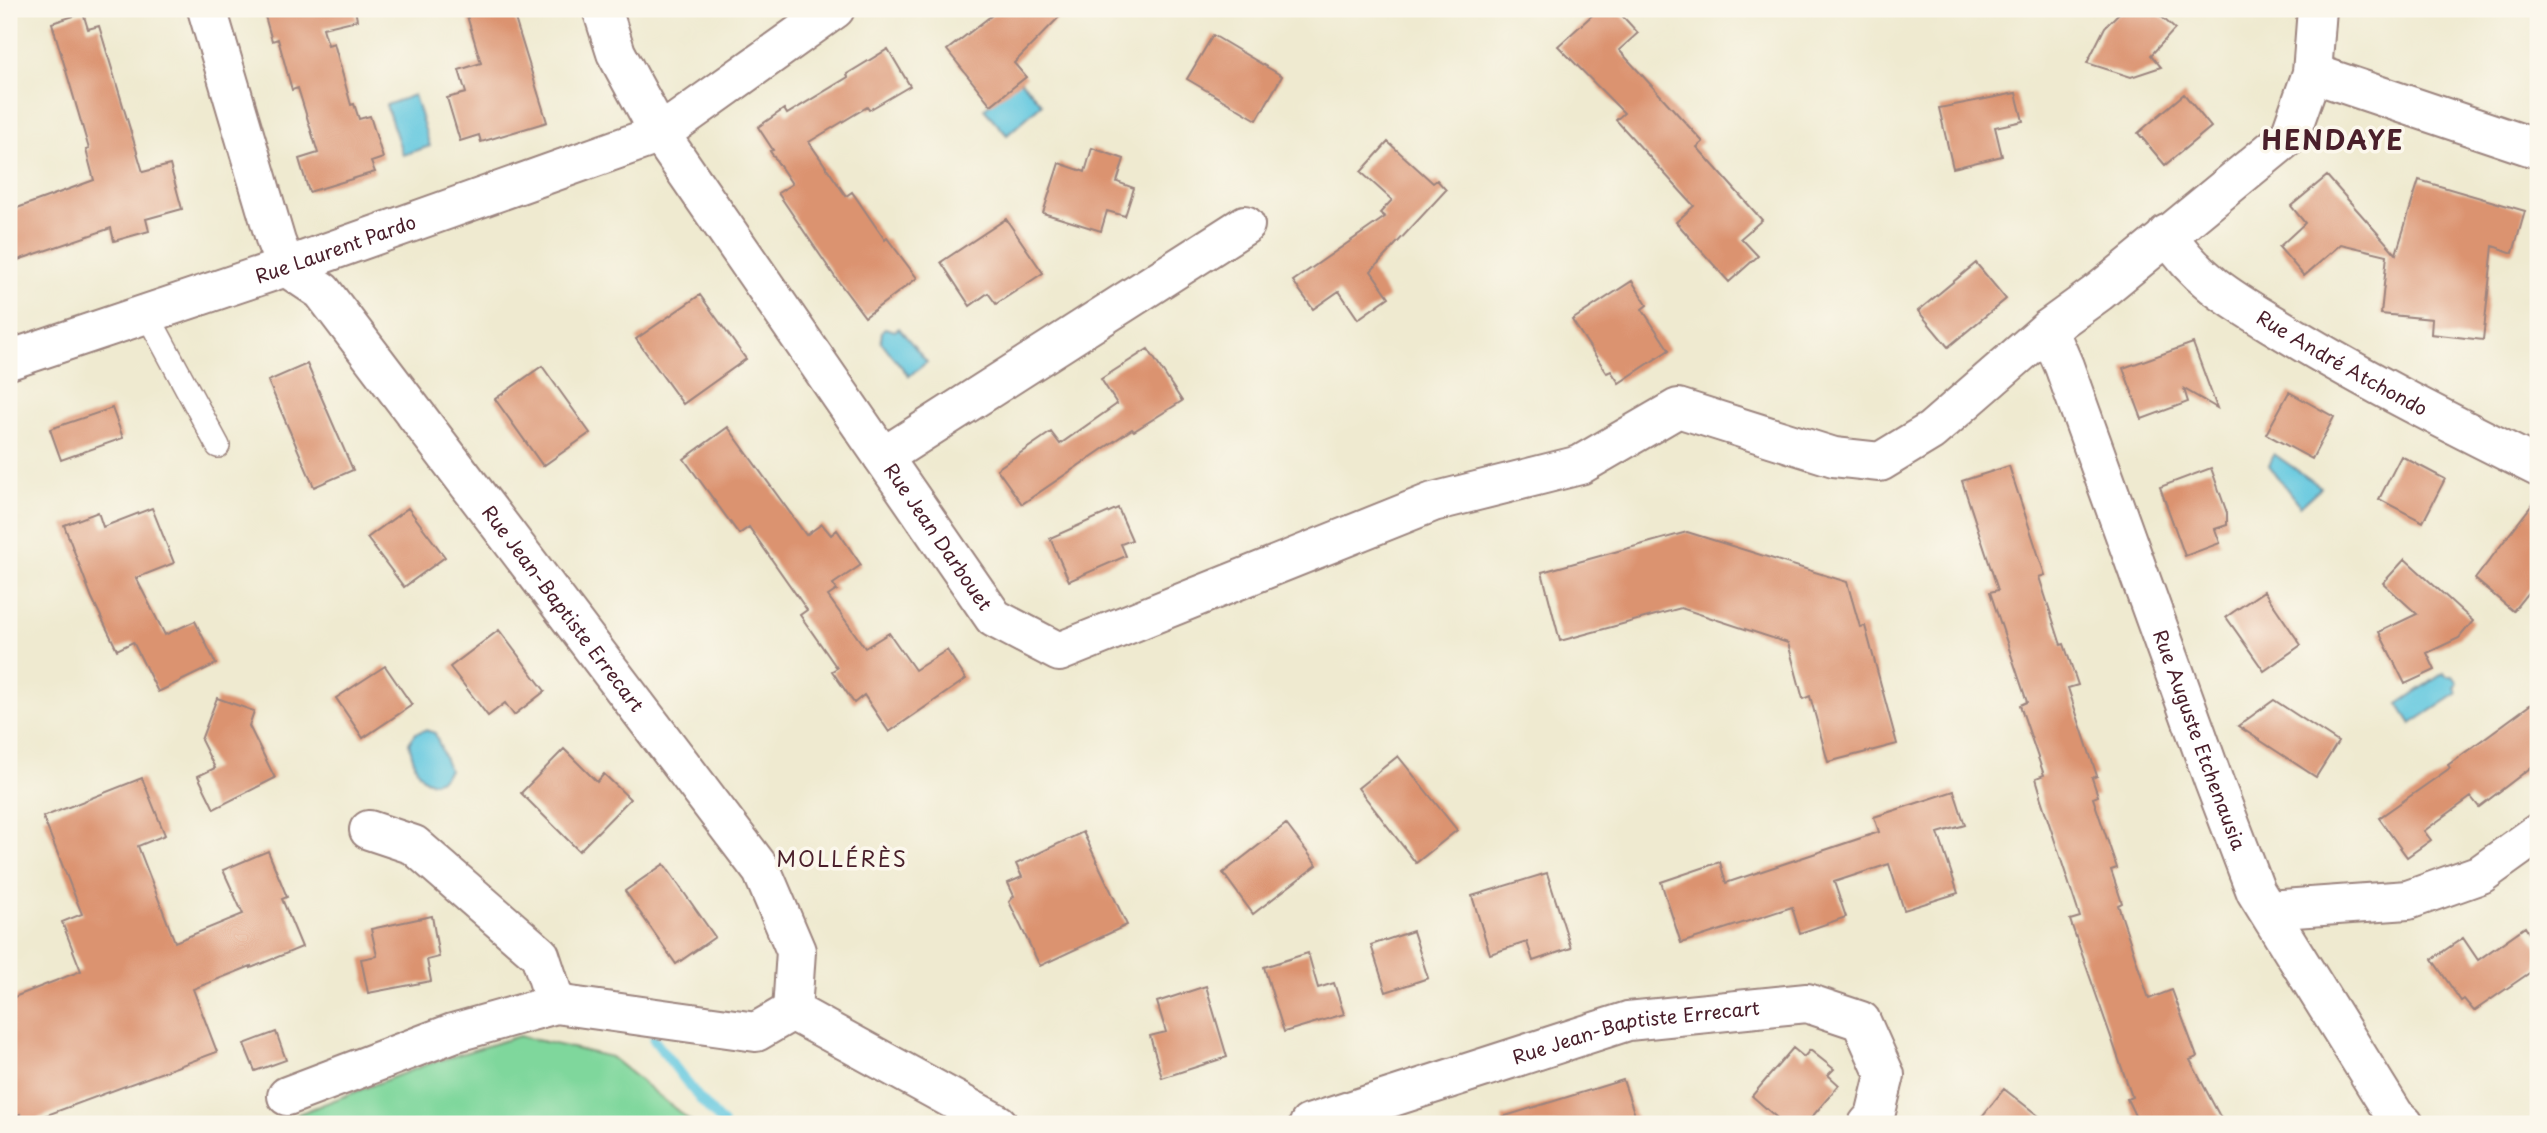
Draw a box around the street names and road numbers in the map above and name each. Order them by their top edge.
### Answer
street label: Rue Laurent Pardo [251,207,420,289]
street label: Rue André Atchondo [2252,303,2433,422]
street label: Rue Jean Darbouet [878,457,1000,616]
street label: Rue Jean-Baptiste Errecart [476,499,652,718]
street label: Rue Auguste Etchenausia [2147,626,2254,854]
street label: Rue Jean-Baptiste Errecart [1509,993,1761,1070]

